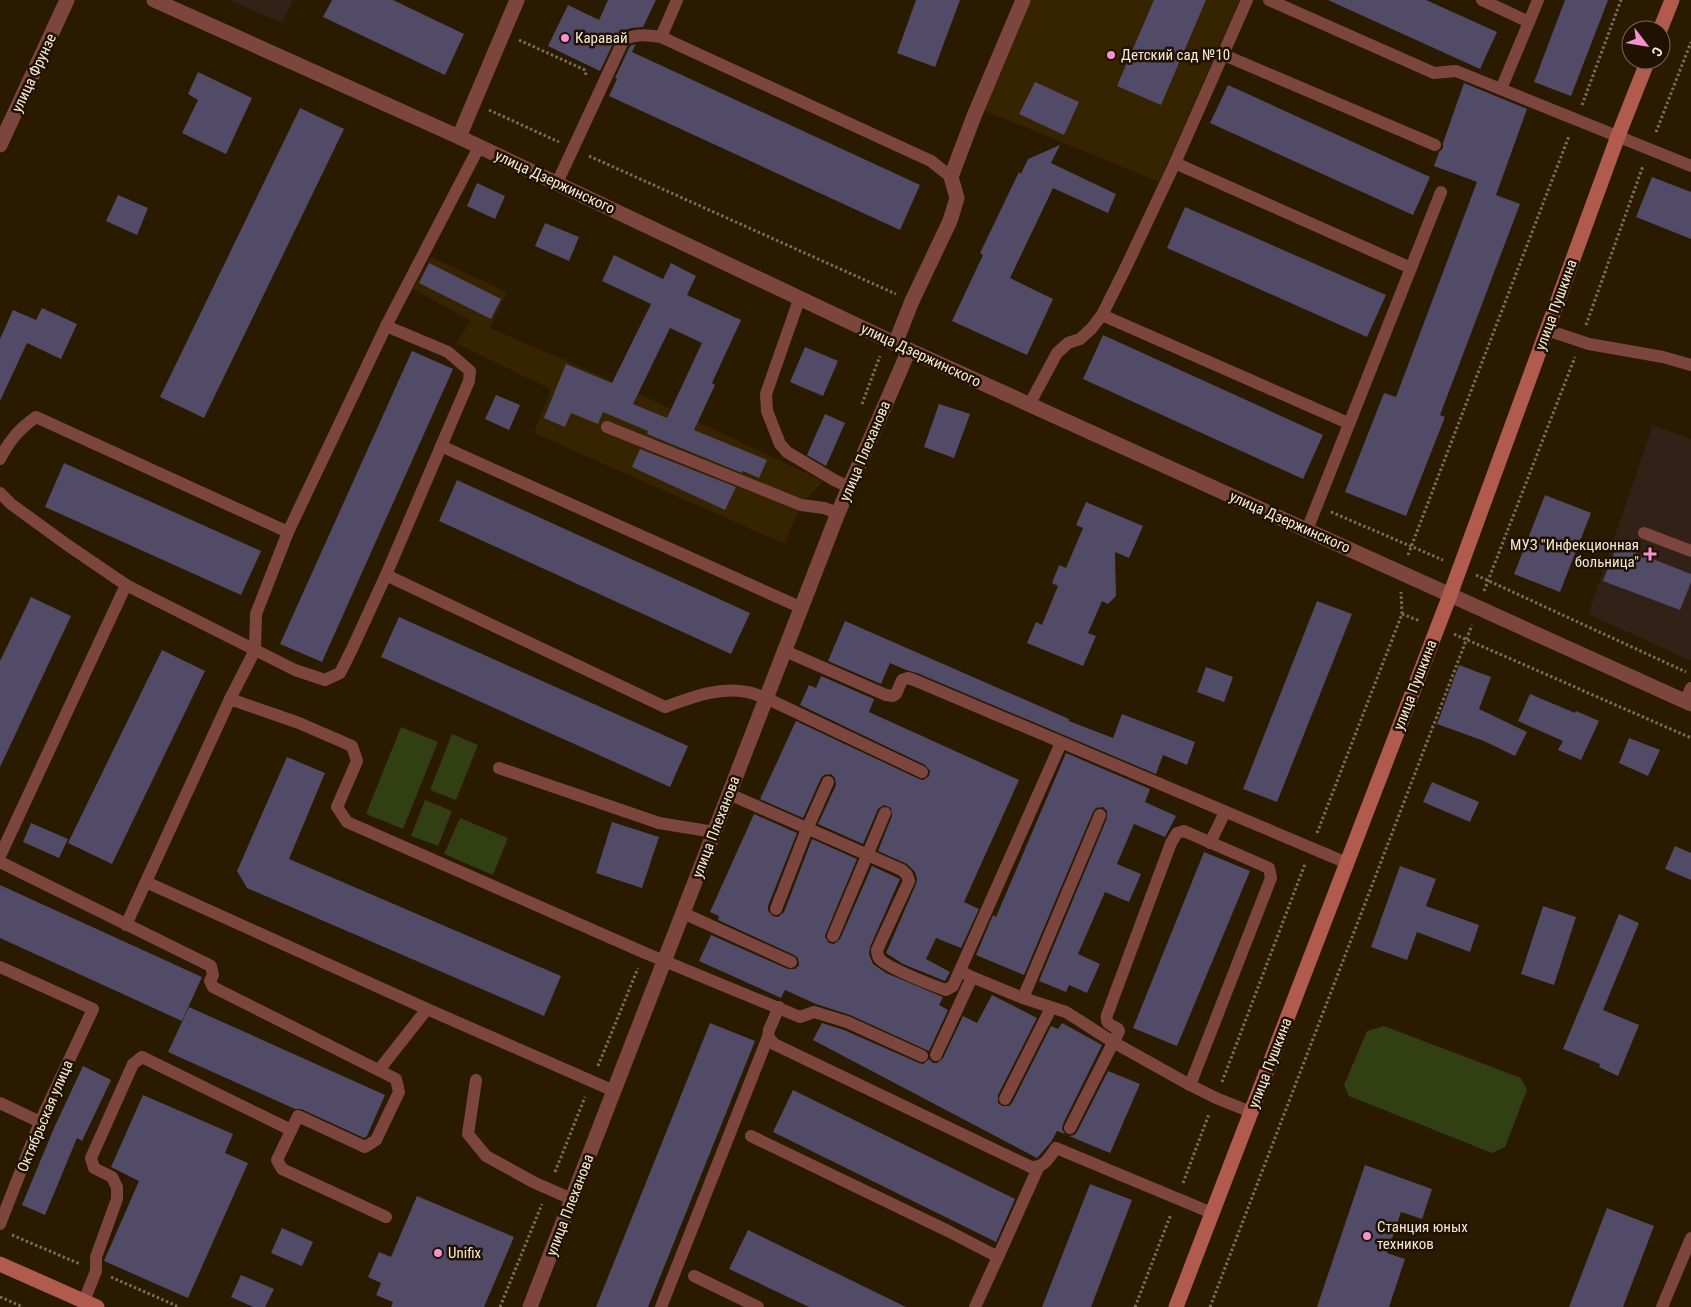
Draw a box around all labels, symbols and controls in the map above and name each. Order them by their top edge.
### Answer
north arrow [1621,20,1671,70]
place label: Каравай [575,29,628,47]
street label: улица Фрунзе [8,31,60,115]
marker: Каравай [559,32,571,44]
text: С [1648,44,1666,59]
place label: Детский сад №10 [1121,46,1230,64]
marker: Детский сад №10 [1105,49,1117,61]
street label: улица Дзержинского [492,146,618,218]
street label: улица Пушкина [1531,257,1581,353]
street label: улица Дзержинского [858,319,984,391]
street label: улица Плеханова [836,398,894,504]
street label: улица Дзержинского [1227,487,1353,557]
place label: МУЗ "Инфекционная больница" [1510,536,1639,571]
marker: МУЗ "Инфекционная больница" [1643,547,1657,561]
street label: улица Пушкина [1389,637,1441,733]
street label: улица Плеханова [688,774,744,880]
street label: улица Пушкина [1244,1015,1296,1111]
street label: Октябрьская улица [13,1057,77,1175]
street label: улица Плеханова [542,1152,598,1258]
place label: Станция юных техников [1377,1218,1468,1253]
marker: Станция юных техников [1361,1230,1373,1242]
place label: Unifix [448,1244,481,1262]
marker: Unifix [432,1247,444,1259]

